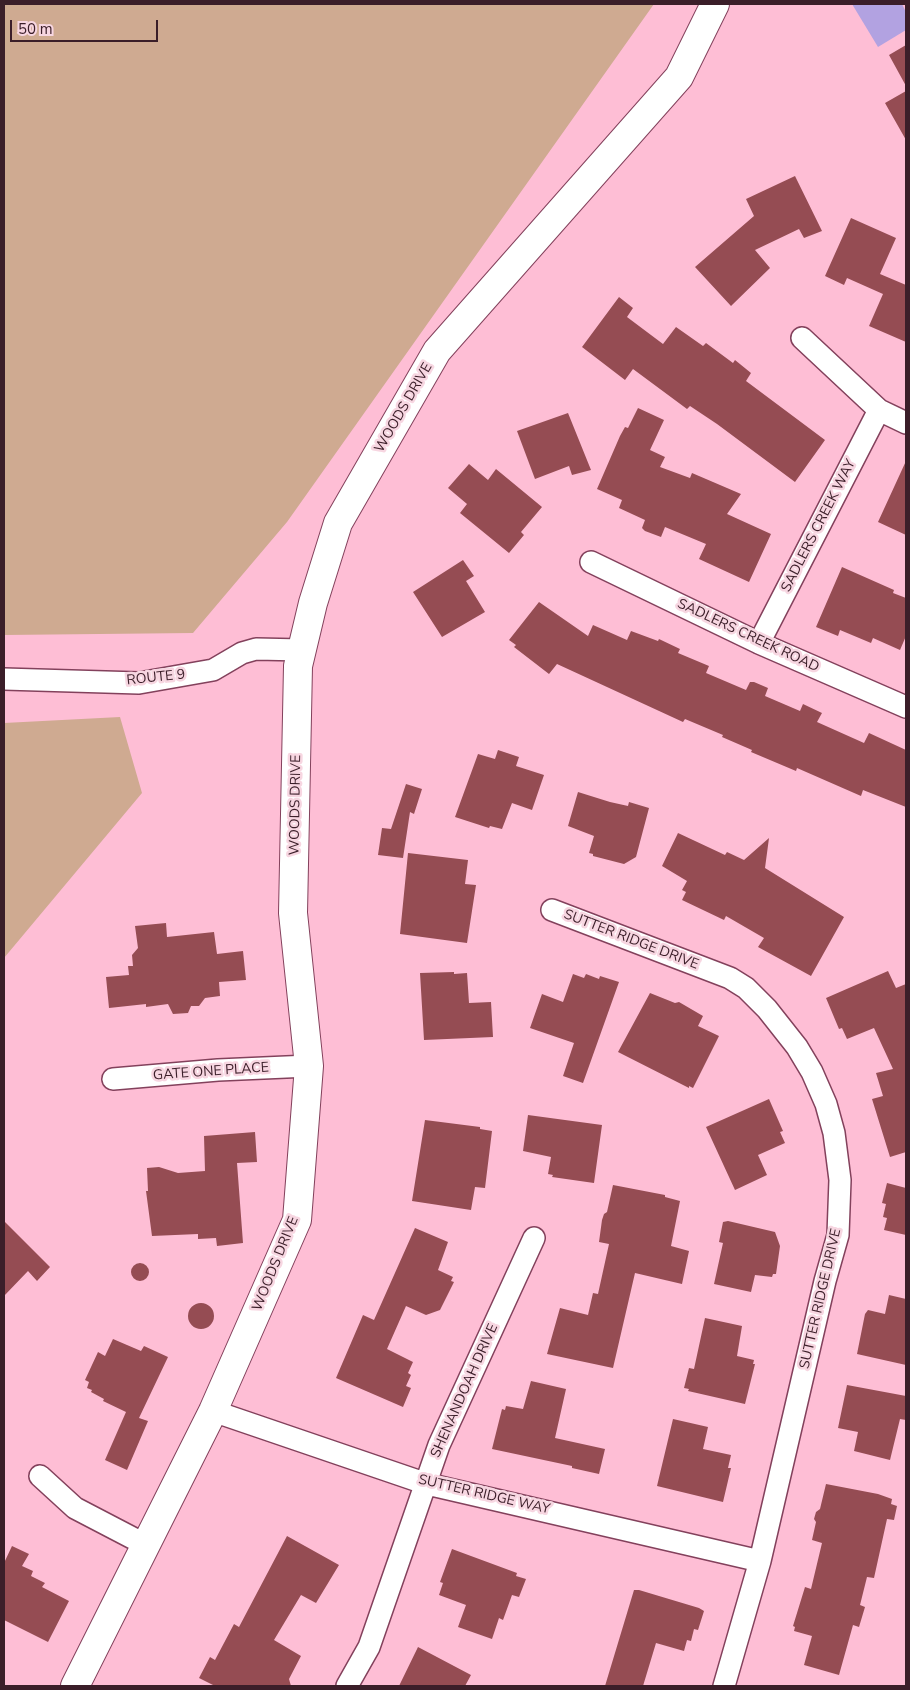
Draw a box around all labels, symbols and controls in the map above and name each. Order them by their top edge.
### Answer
scale bar [12,10,160,42]
text: 50 m [18,19,53,39]
street label: WOODS DRIVE [372,360,436,456]
street label: SADLERS CREEK WAY [778,457,860,595]
street label: SADLERS CREEK ROAD [674,596,822,676]
street label: ROUTE 9 [126,667,186,689]
street label: WOODS DRIVE [287,755,305,855]
street label: SUTTER RIDGE DRIVE [561,906,701,974]
street label: GATE ONE PLACE [152,1060,270,1084]
street label: WOODS DRIVE [249,1214,303,1314]
street label: SUTTER RIDGE DRIVE [797,1227,845,1371]
street label: SHENANDOAH DRIVE [428,1321,502,1461]
street label: SUTTER RIDGE WAY [417,1472,551,1518]

